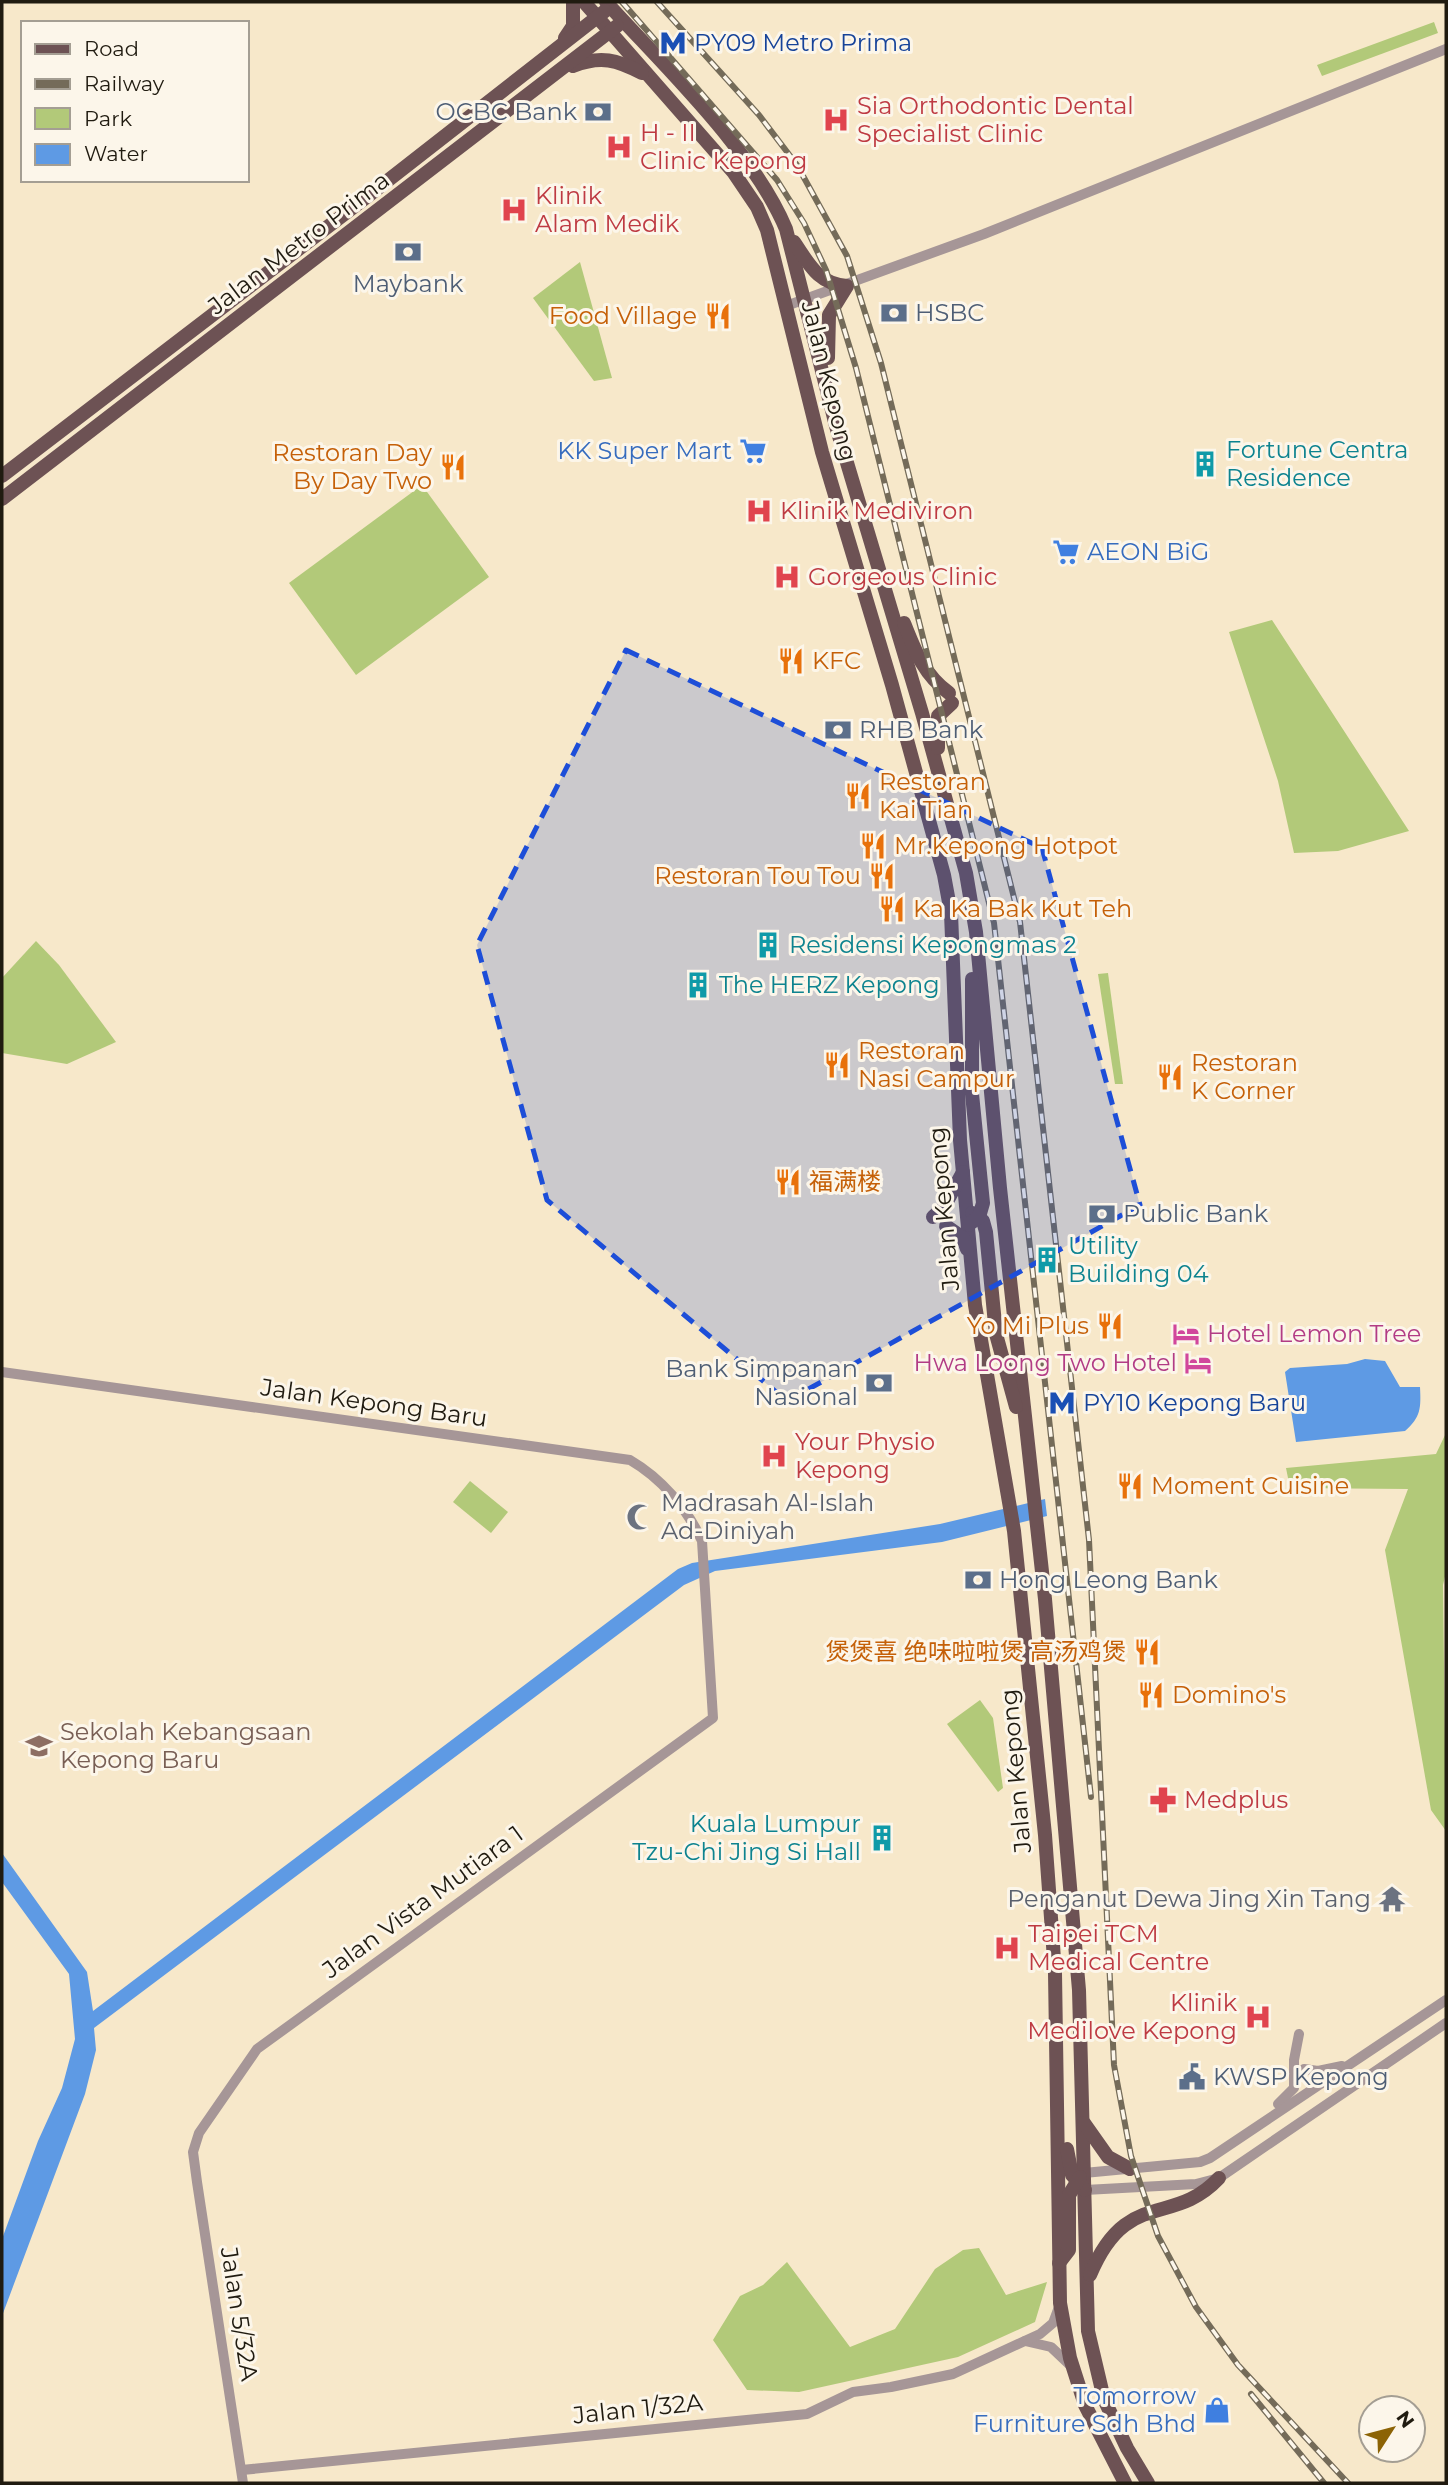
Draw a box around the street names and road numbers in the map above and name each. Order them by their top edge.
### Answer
street label: Jalan Metro Prima [202,165,395,321]
street label: Jalan Kepong [795,297,863,464]
street label: Jalan Kepong [922,1126,965,1293]
street label: Jalan Kepong Baru [258,1372,489,1433]
street label: Jalan Kepong [994,1688,1037,1855]
street label: Jalan Vista Mutiara 1 [316,1819,529,1985]
street label: Jalan 5/32A [214,2244,265,2384]
street label: Jalan 1/32A [571,2387,705,2430]

